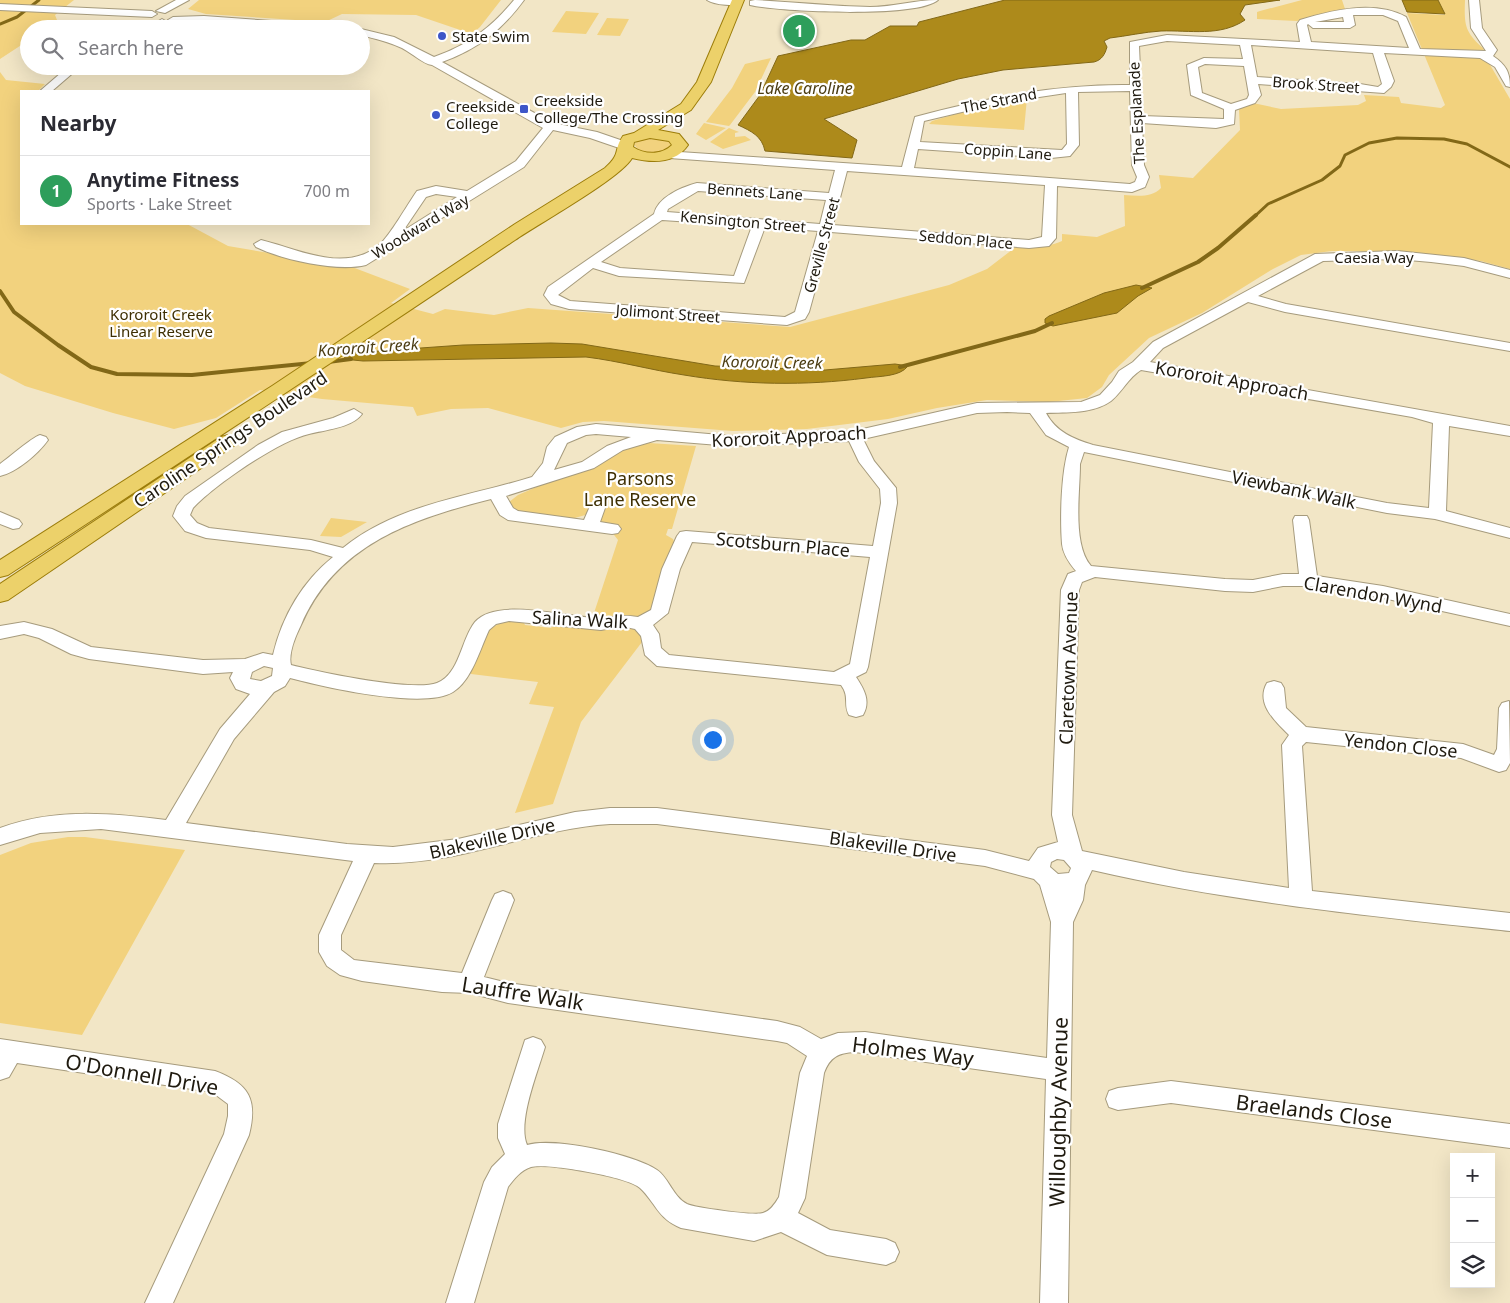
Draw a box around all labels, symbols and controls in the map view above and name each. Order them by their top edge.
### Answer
pin: 1 [783,12,815,50]
search box [20,20,370,75]
place label: State Swim [452,26,530,46]
marker: State Swim [436,30,448,42]
icon: search [38,34,66,62]
text: Search here [78,35,184,61]
street label: The Esplanade [1123,61,1149,165]
street label: Brook Street [1272,71,1361,97]
water label: Lake Caroline [757,77,853,99]
street label: The Strand [960,83,1038,117]
place label: Creekside College/The Crossing [534,90,683,127]
place label: Creekside College [446,96,515,133]
marker: Creekside College/The Crossing [518,103,530,115]
text: Nearby [40,109,116,137]
marker: Creekside College [430,109,442,121]
street label: Coppin Lane [963,138,1053,164]
text: Anytime Fitness [87,167,239,193]
street label: Bennets Lane [707,178,803,204]
text: 1 [51,180,61,202]
text: 700 m [303,180,350,202]
street label: Woodward Way [368,189,473,263]
text: Sports · Lake Street [87,193,232,215]
street label: Greville Street [799,194,844,295]
street label: Kensington Street [679,206,807,237]
street label: Seddon Place [918,225,1014,253]
street label: Caesia Way [1334,247,1414,267]
street label: Jolimont Street [613,299,721,327]
park label: Kororoit Creek Linear Reserve [109,304,213,341]
water label: Kororoit Creek [317,332,420,361]
water label: Kororoit Creek [721,350,824,374]
street label: Kororoit Approach [1153,355,1311,405]
street label: Caroline Springs Boulevard [128,365,332,513]
street label: Kororoit Approach [711,420,867,452]
street label: Viewbank Walk [1230,464,1359,514]
park label: Parsons Lane Reserve [584,466,696,511]
street label: Scotsburn Place [715,526,851,562]
street label: Clarendon Wynd [1302,570,1444,618]
street label: Claretown Avenue [1053,591,1083,745]
street label: Salina Walk [531,605,629,634]
your location [700,727,726,753]
street label: Yendon Close [1343,727,1459,763]
street label: Blakeville Drive [427,812,557,864]
street label: Blakeville Drive [828,825,958,867]
street label: Lauffre Walk [460,970,587,1017]
street label: Willoughby Avenue [1042,1017,1074,1207]
street label: Holmes Way [851,1030,976,1072]
street label: O'Donnell Drive [63,1047,221,1101]
street label: Braelands Close [1234,1088,1394,1134]
map controls [1450,1153,1495,1288]
button: + [1450,1153,1495,1198]
button: − [1450,1198,1495,1243]
button: layers [1450,1243,1495,1288]

